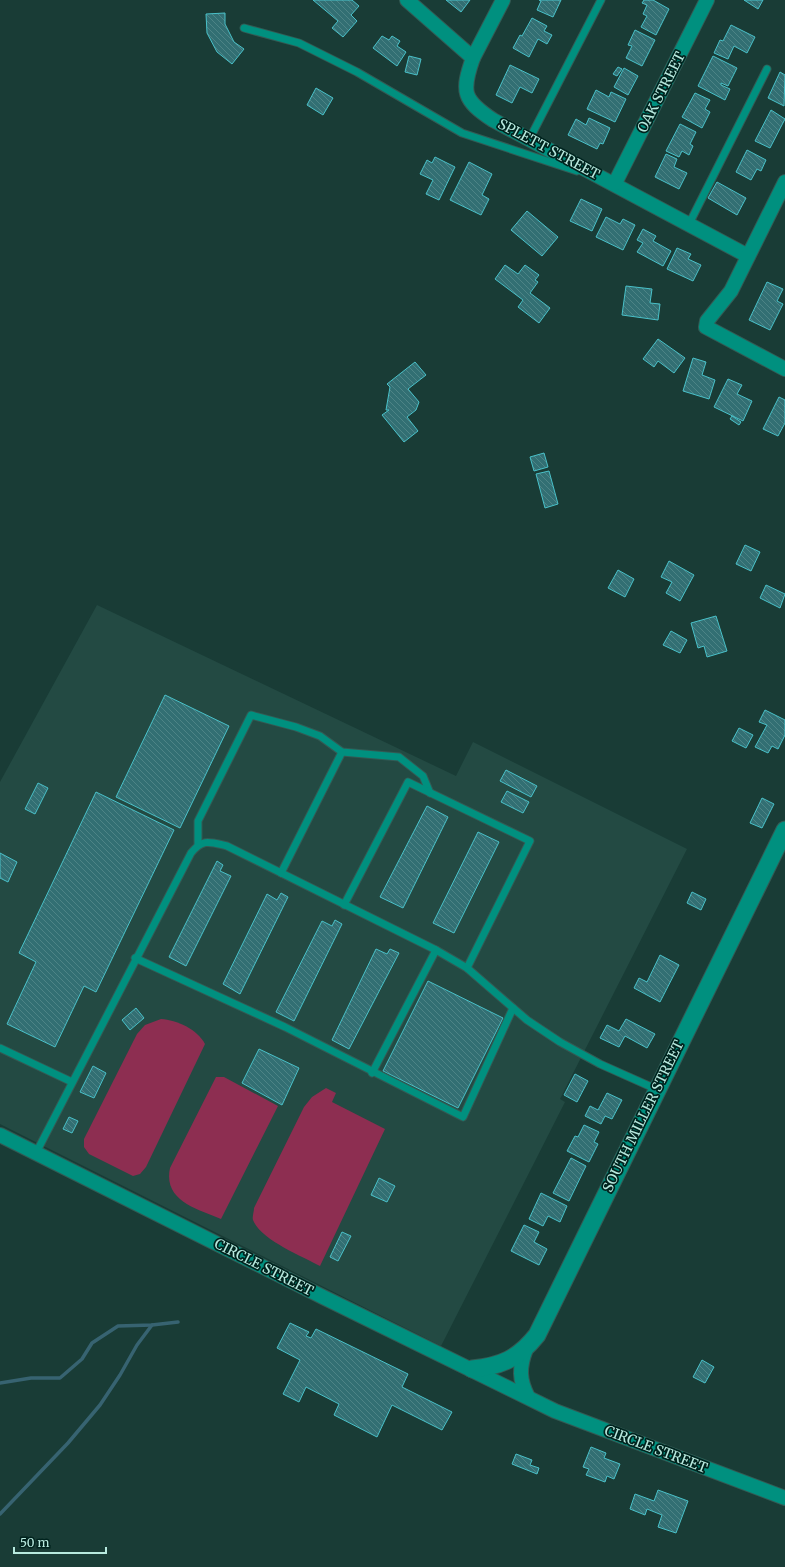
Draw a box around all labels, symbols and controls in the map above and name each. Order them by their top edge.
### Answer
street label: OAK STREET [633,48,689,135]
street label: SPLETT STREET [495,115,603,184]
street label: SOUTH MILLER STREET [598,1037,688,1195]
street label: CIRCLE STREET [211,1234,317,1300]
street label: CIRCLE STREET [602,1421,710,1477]
scale bar [14,1529,106,1555]
text: 50 m [20,1535,49,1550]

